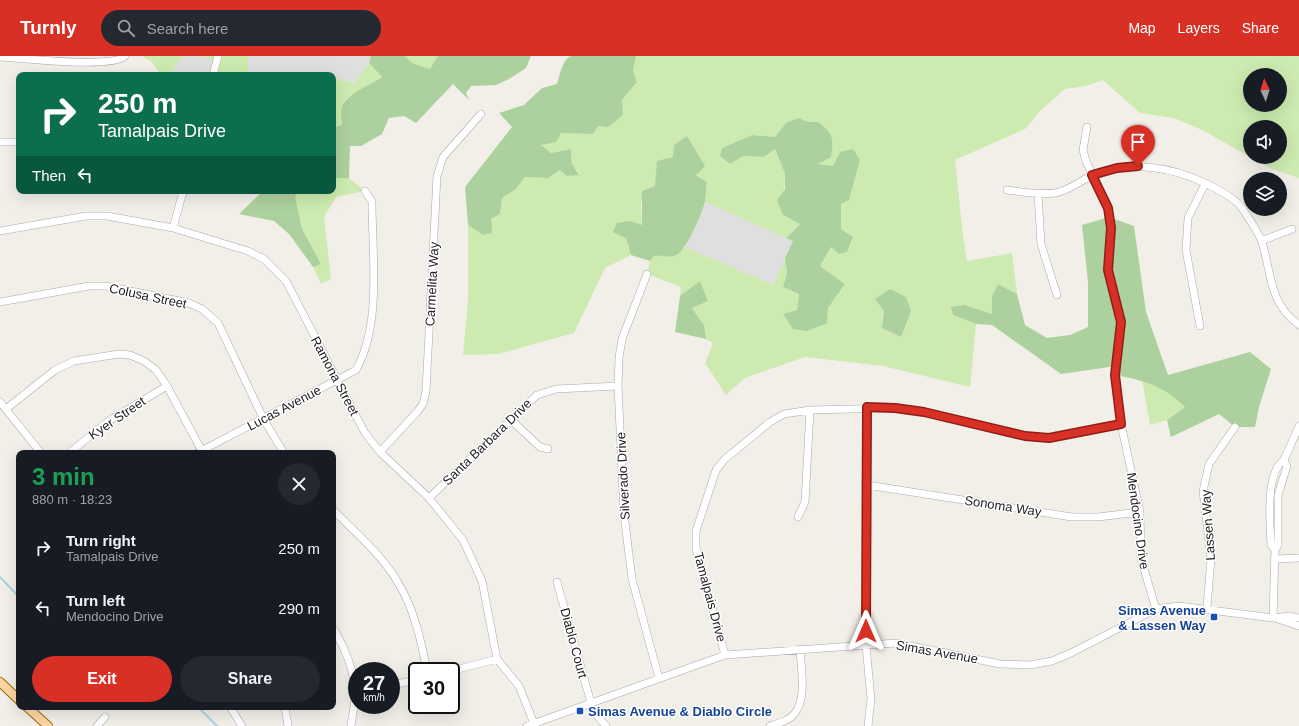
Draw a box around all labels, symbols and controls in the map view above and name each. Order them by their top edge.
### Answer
search box [101,10,381,46]
text: Turnly [20,17,77,38]
icon: search [115,17,137,39]
text: Search here [147,20,228,37]
text: Map [1128,20,1156,36]
text: Layers [1178,20,1220,36]
text: Share [1242,20,1279,36]
north arrow [1243,68,1287,112]
map controls [1243,68,1287,216]
icon: right [32,88,84,140]
text: 250 m [98,88,177,119]
button: sound [1243,120,1287,164]
text: Tamalpais Drive [98,121,226,141]
pin [1121,125,1155,166]
icon: arrive [1127,131,1149,153]
icon: left [74,164,96,186]
text: Then [32,167,66,184]
button: layers [1243,172,1287,216]
street label: Carmelita Way [422,241,442,327]
street label: Colusa Street [108,280,188,312]
street label: Ramona Street [308,334,362,418]
street label: Lucas Avenue [245,382,323,434]
street label: Kyer Street [86,393,148,442]
street label: Santa Barbara Drive [439,396,535,488]
street label: Silverado Drive [613,432,633,520]
text: 3 min [32,463,95,490]
button: close [278,463,320,505]
street label: Mendocino Drive [1124,472,1152,570]
street label: Lassen Way [1198,489,1218,561]
text: 880 m · 18:23 [32,492,112,507]
street label: Sonoma Way [964,493,1043,520]
text: Turn right [66,532,136,549]
icon: right [32,537,54,559]
text: 250 m [278,540,320,557]
text: Tamalpais Drive [66,549,158,564]
street label: Tamalpais Drive [691,550,729,644]
text: Turn left [66,592,125,609]
icon: left [32,597,54,619]
text: 290 m [278,600,320,617]
place label: Simas Avenue & Lassen Way [1118,603,1207,633]
street label: Diablo Court [557,606,591,680]
text: Mendocino Drive [66,609,164,624]
position arrow [845,610,887,652]
marker: Simas Avenue & Lassen Way [1209,612,1219,622]
street label: Simas Avenue [895,637,979,667]
button: Exit [32,656,172,702]
button: Share [180,656,320,702]
speed limit sign: 30 [408,662,460,714]
text: 27 [363,672,385,694]
text: km/h [363,692,385,703]
place label: Simas Avenue & Diablo Circle [588,704,772,719]
marker: Simas Avenue & Diablo Circle [575,706,585,716]

